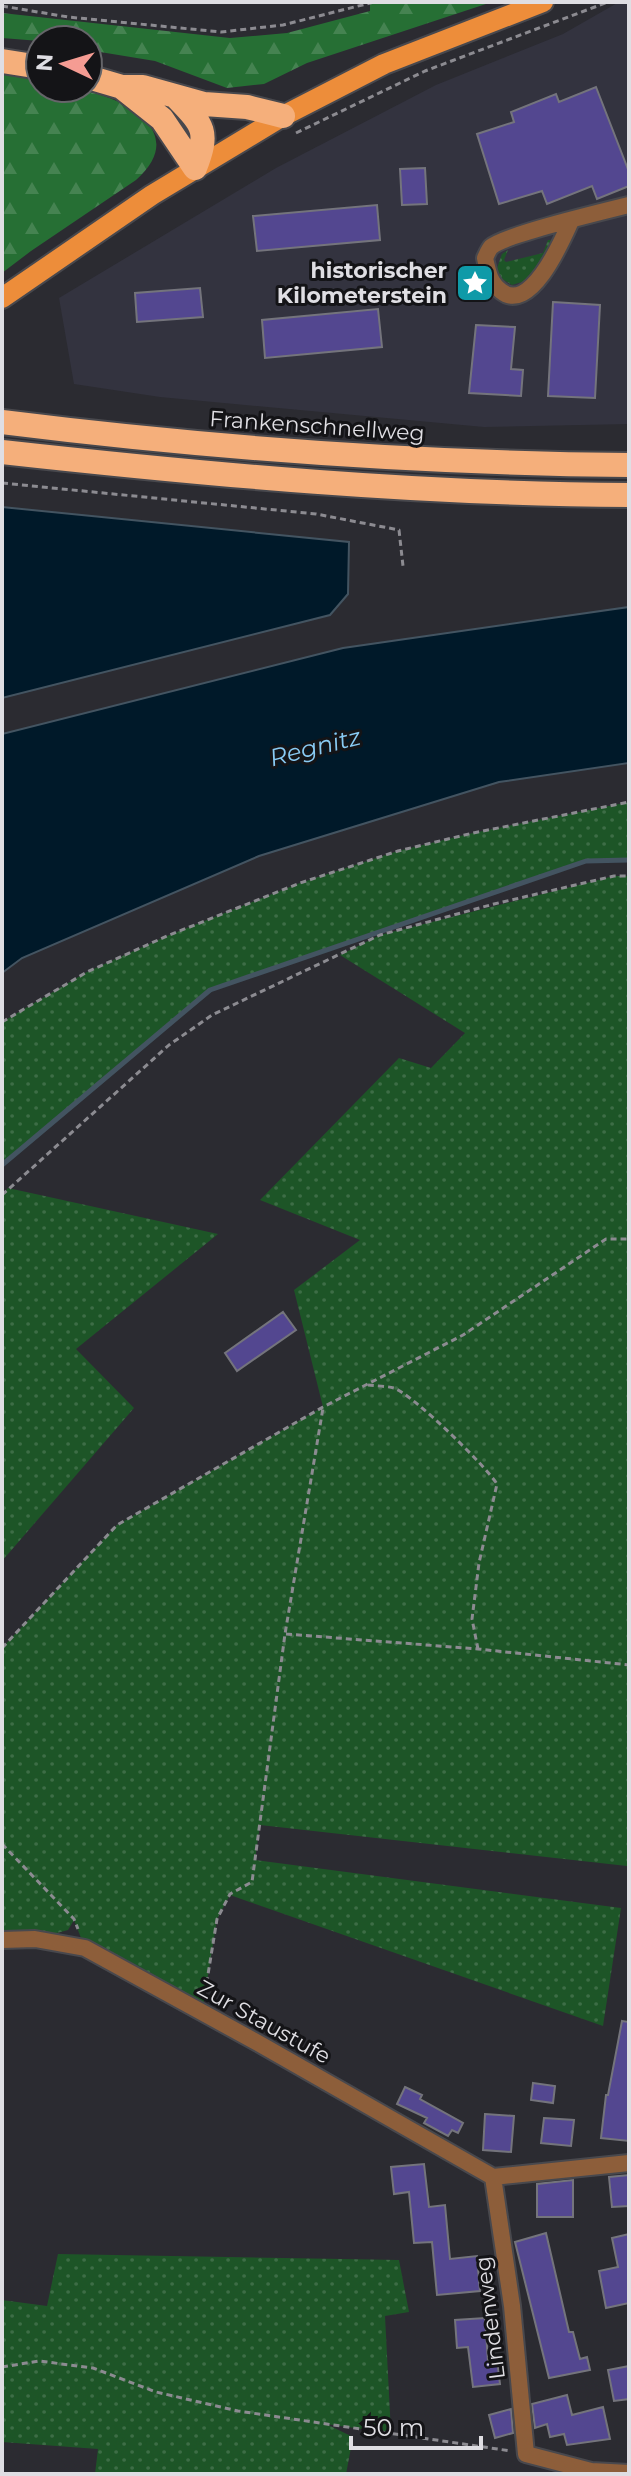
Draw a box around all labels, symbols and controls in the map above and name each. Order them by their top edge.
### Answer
north arrow [24,24,104,104]
text: N [30,53,59,72]
place label: historischer Kilometerstein [277,257,447,309]
place icon: historischer Kilometerstein [454,262,496,304]
street label: Frankenschnellweg [209,405,425,447]
water label: Regnitz [266,722,364,772]
street label: Zur Staustufe [193,1974,335,2070]
street label: Lindenweg [469,2255,511,2381]
scale bar [351,2400,481,2450]
text: 50 m [363,2413,424,2442]

